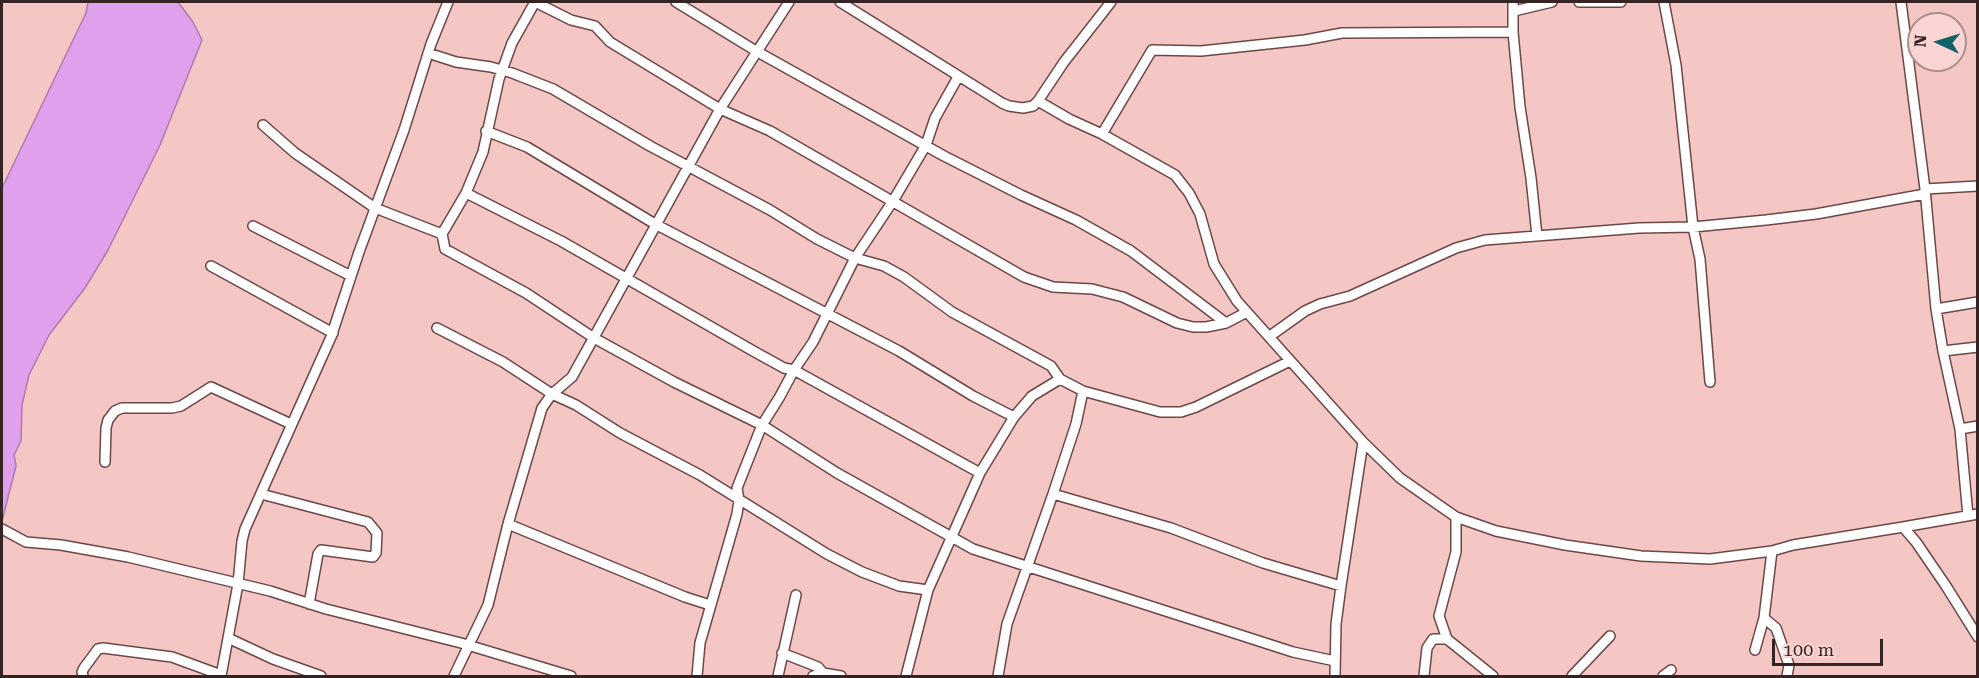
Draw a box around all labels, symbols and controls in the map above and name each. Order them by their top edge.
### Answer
north arrow [1907,12,1967,72]
text: N [1911,34,1930,48]
scale bar [1775,627,1886,665]
text: 100 m [1783,639,1834,660]

